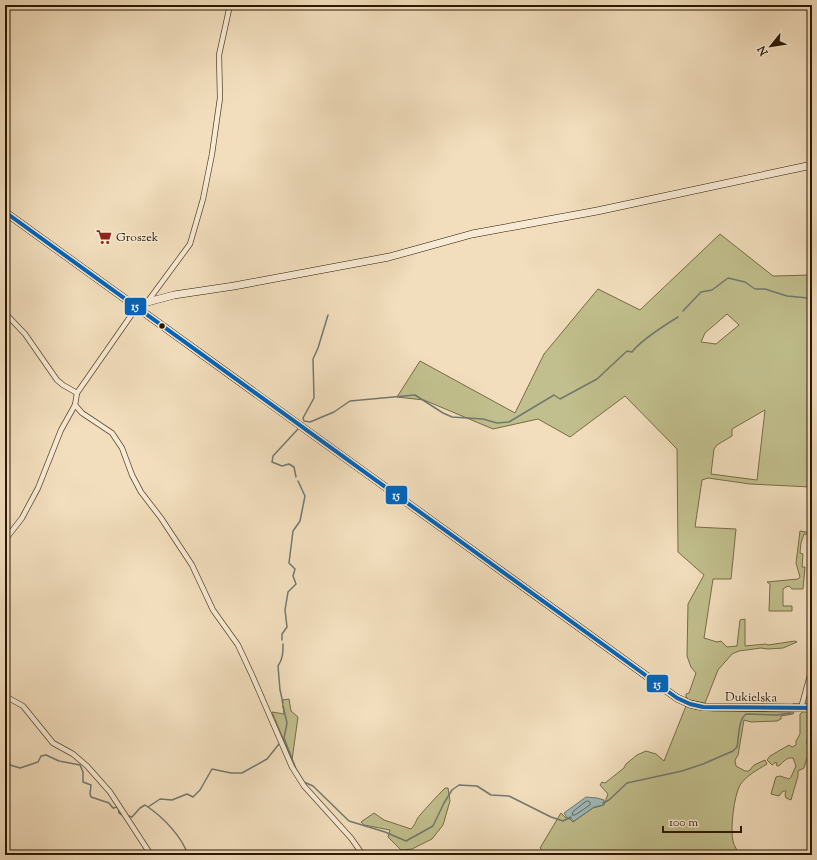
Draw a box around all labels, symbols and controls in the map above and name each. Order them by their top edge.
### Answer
north arrow [751,26,791,66]
text: N [754,43,773,59]
supermarket icon: Groszek [95,228,113,246]
place label: Groszek [116,229,159,247]
line badge: 15 [124,297,147,316]
text: 15 [130,299,139,315]
unlabelled marker [157,321,167,331]
line badge: 15 [385,485,408,505]
text: 15 [391,488,400,504]
line badge: 15 [646,674,669,693]
text: 15 [652,677,661,693]
street label: Dukielska [725,689,778,707]
scale bar [663,808,741,834]
text: 100 m [669,814,698,832]

